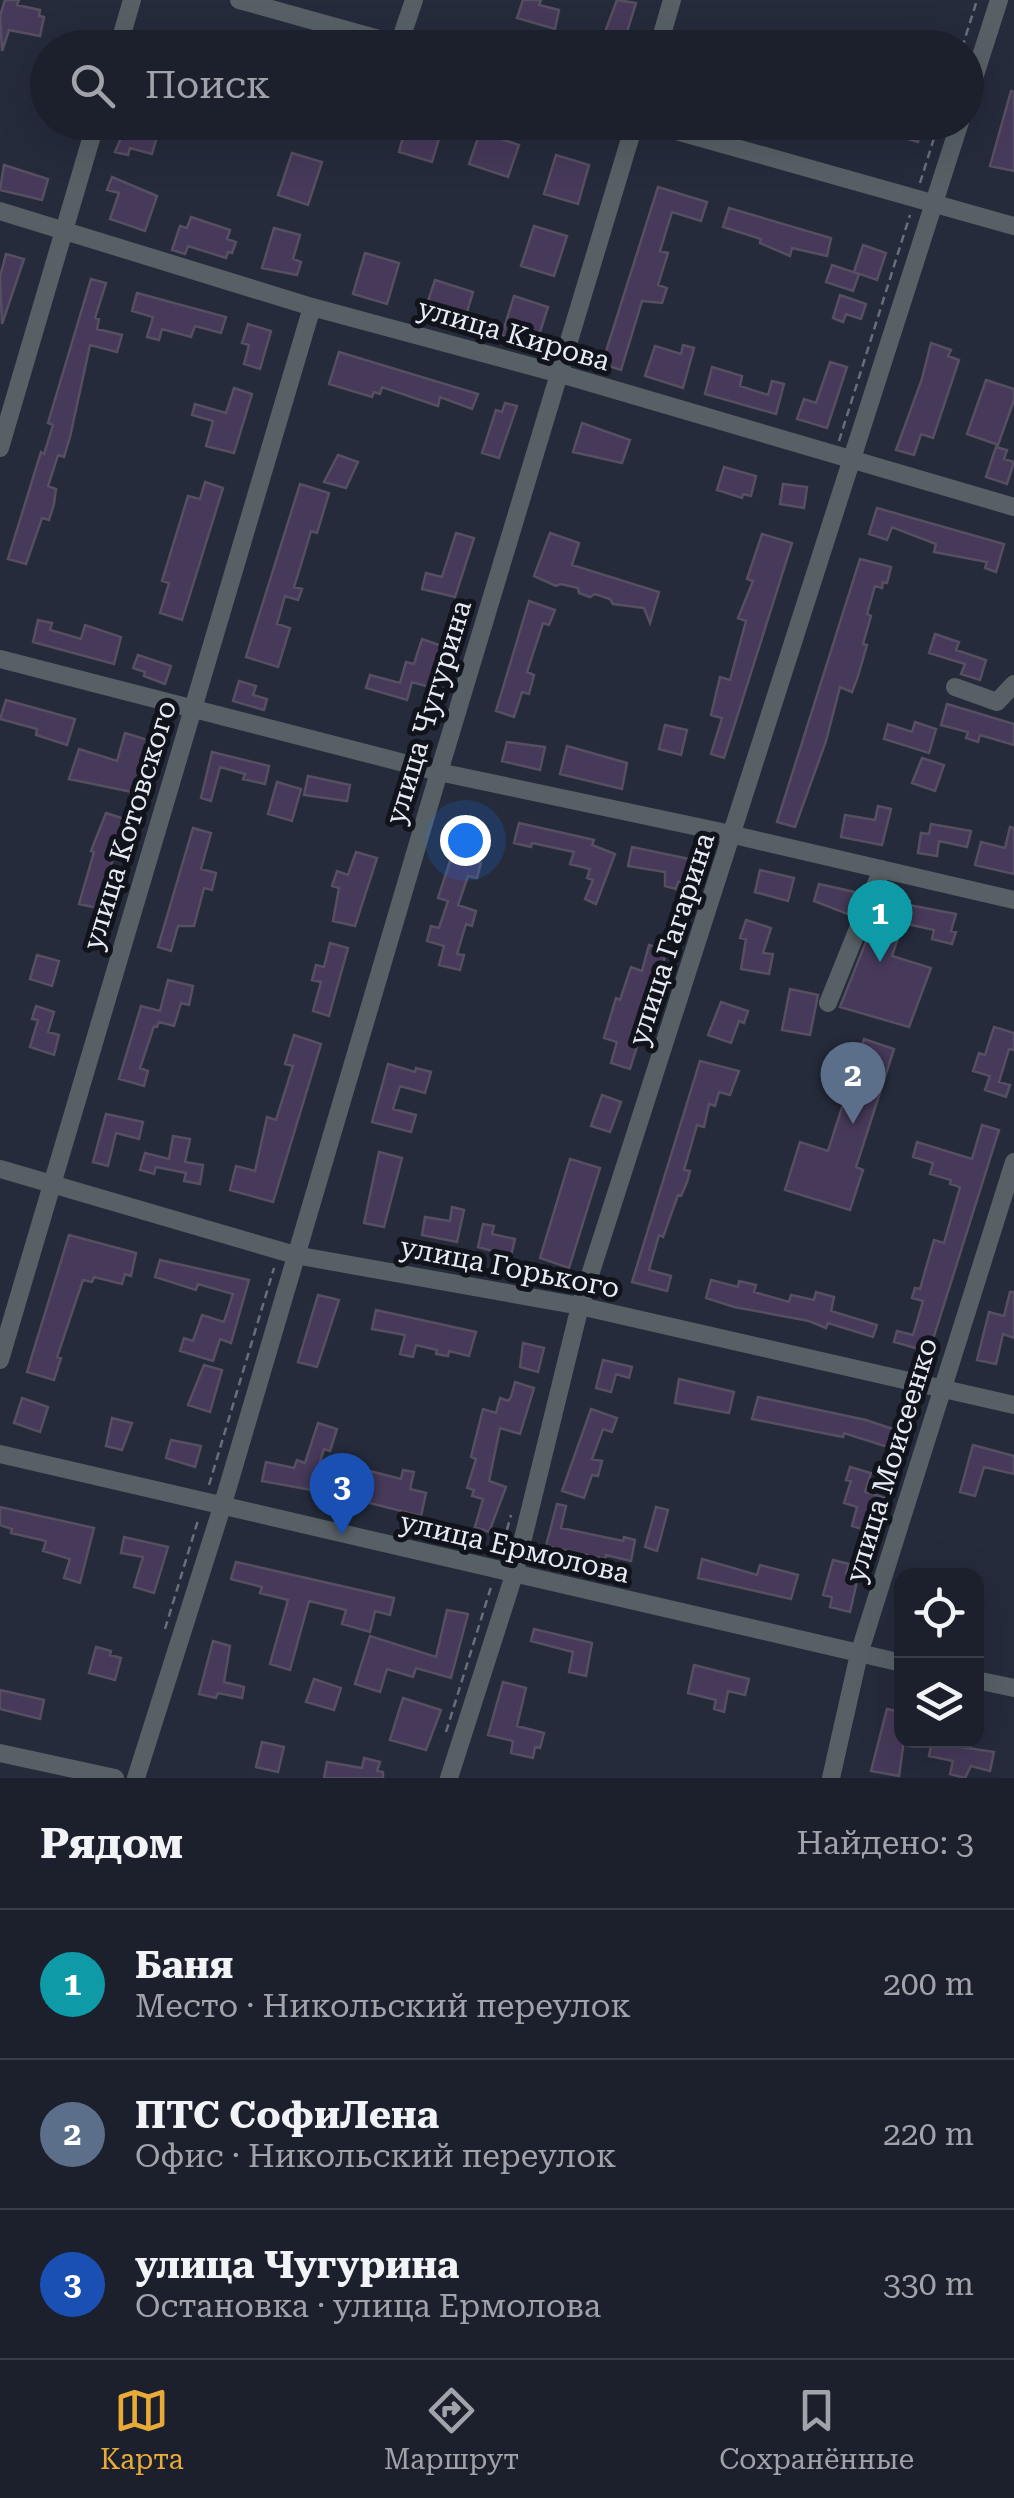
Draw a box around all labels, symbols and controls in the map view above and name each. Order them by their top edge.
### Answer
search box [30,30,984,140]
icon: search [65,58,120,113]
text: Поиск [145,63,270,107]
street label: улица Кирова [414,291,614,378]
street label: улица Чугурина [379,596,478,828]
street label: улица Котовского [76,697,183,954]
your location [440,815,491,866]
street label: улица Гагарина [622,829,721,1050]
pin: 1 [848,880,912,962]
pin: 2 [820,1042,886,1124]
street label: улица Горького [397,1230,622,1305]
street label: улица Моисеенко [839,1334,944,1586]
pin: 3 [310,1452,374,1535]
street label: улица Ермолова [397,1505,633,1590]
map controls [894,1568,984,1748]
button: locate [894,1568,984,1658]
button: layers [894,1658,984,1748]
text: Рядом [40,1819,183,1868]
text: Найдено: 3 [796,1824,974,1862]
text: Баня [135,1943,233,1987]
text: 1 [64,1965,81,2003]
text: 200 m [883,1965,974,2003]
text: Место · Никольский переулок [135,1987,631,2025]
text: ПТС СофиЛена [135,2093,439,2137]
text: 2 [64,2115,81,2153]
text: 220 m [883,2115,974,2153]
text: Офис · Никольский переулок [135,2137,616,2175]
text: улица Чугурина [135,2243,459,2287]
text: 3 [64,2265,81,2303]
text: 330 m [883,2265,974,2303]
text: Остановка · улица Ермолова [135,2287,601,2325]
tab: Карта [100,2383,184,2476]
tab: Маршрут [384,2383,519,2476]
tab: Сохранённые [719,2383,914,2476]

